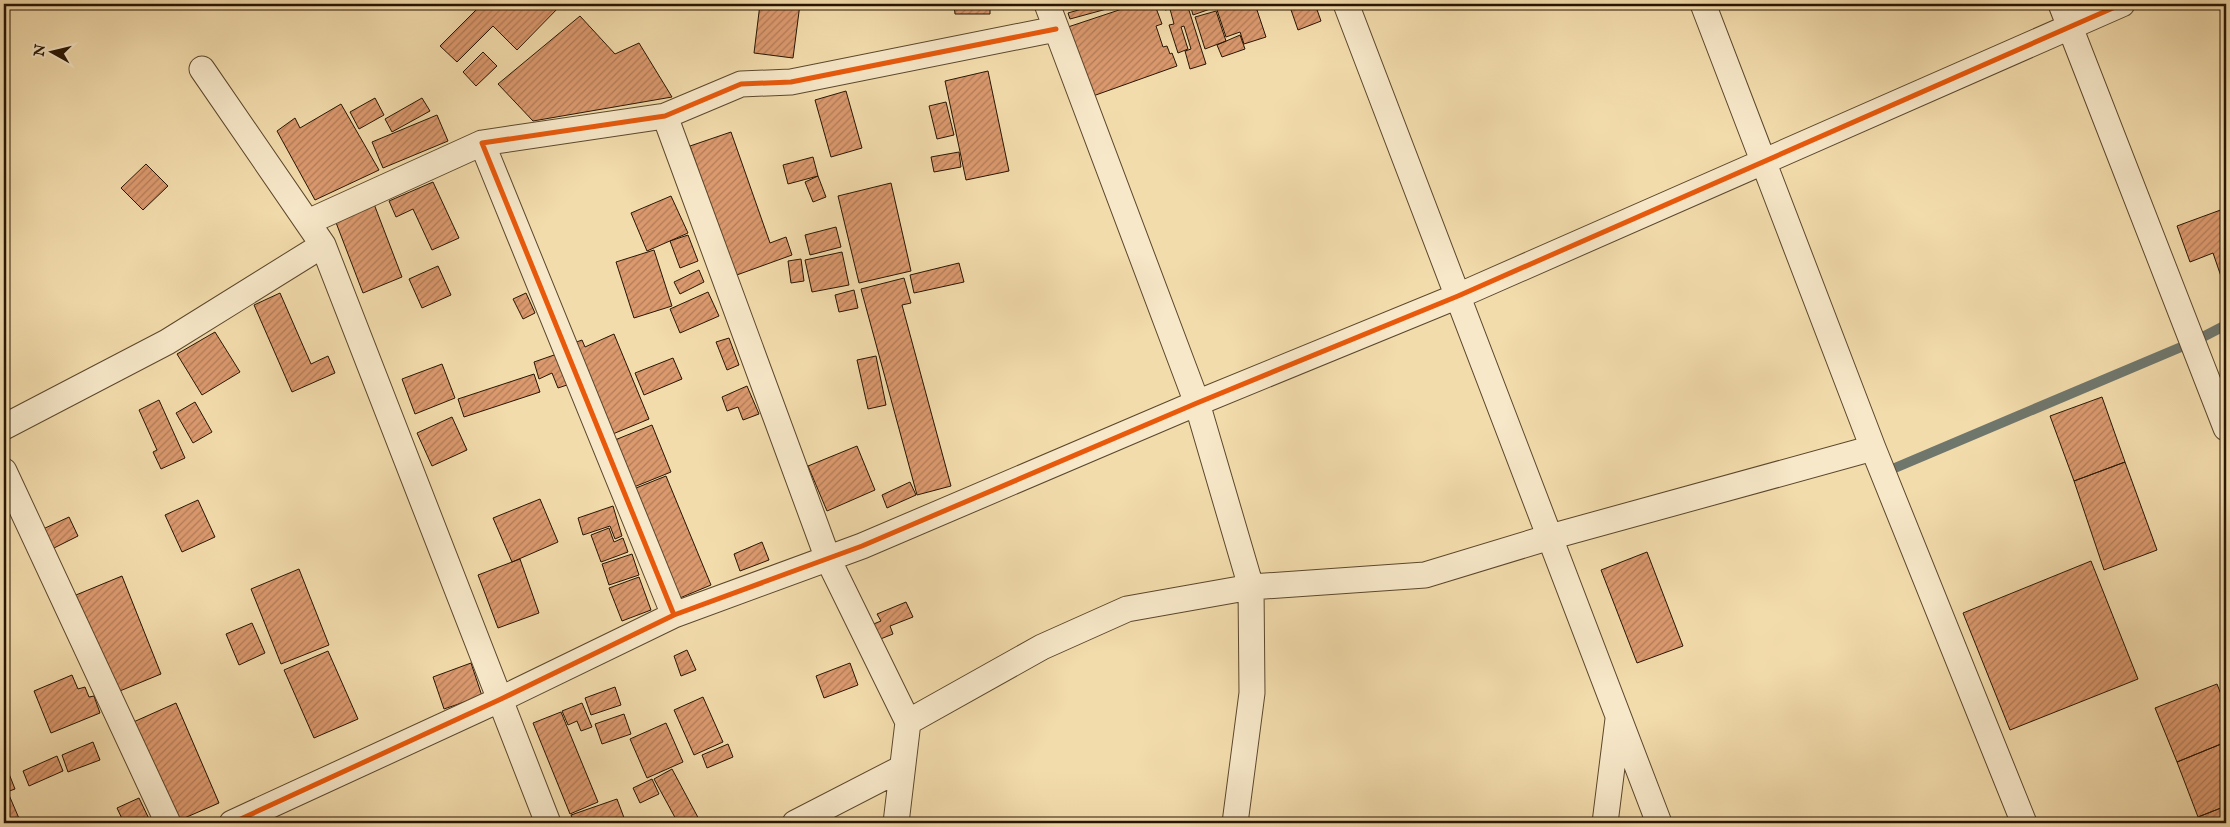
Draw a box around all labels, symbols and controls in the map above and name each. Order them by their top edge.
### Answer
north arrow [28,28,78,78]
text: N [30,43,50,59]

